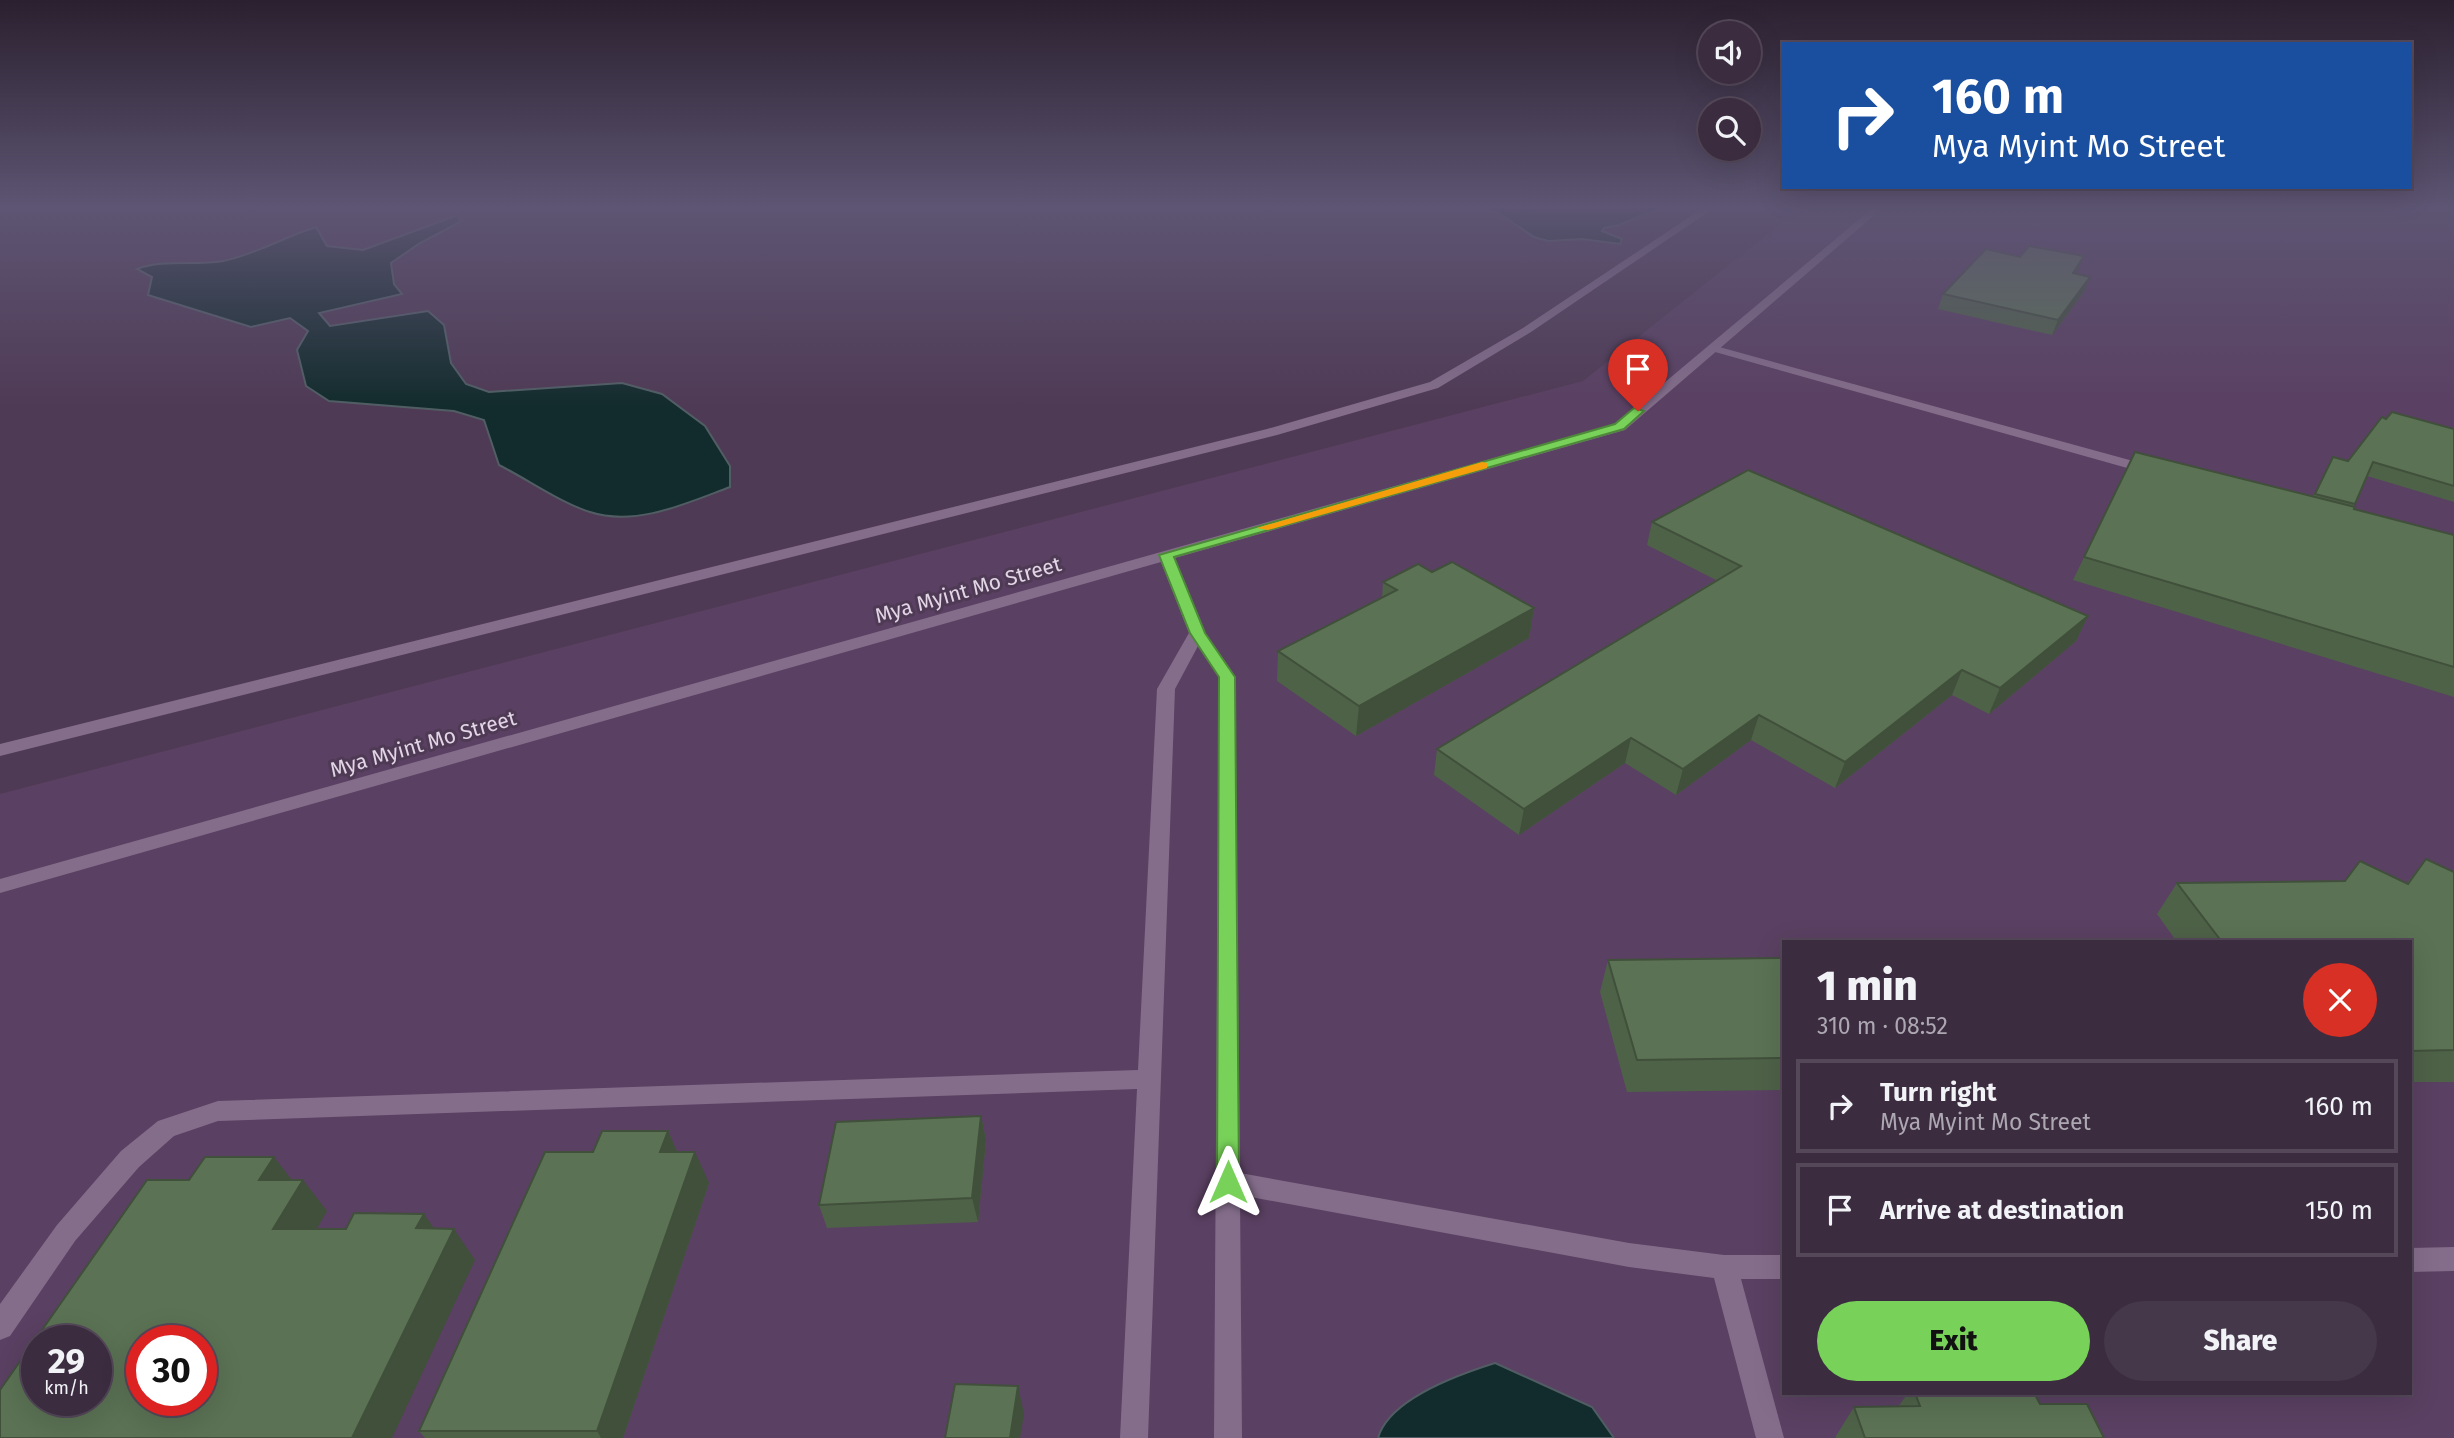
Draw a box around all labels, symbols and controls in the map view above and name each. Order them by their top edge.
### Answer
map controls [1698,21,1761,161]
button: sound [1698,21,1761,84]
text: 160 m [1932,67,2064,126]
icon: right [1817,70,1908,161]
button: search [1698,98,1761,161]
text: Mya Myint Mo Street [1932,127,2225,165]
pin [1608,339,1668,411]
icon: arrive [1619,350,1657,388]
street label: Mya Myint Mo Street [872,551,1065,629]
street label: Mya Myint Mo Street [327,705,520,783]
text: 1 min [1817,961,1918,1011]
button: close [2303,963,2377,1037]
text: 310 m · 08:52 [1817,1012,1948,1040]
text: Turn right [1880,1077,1997,1108]
icon: right [1821,1087,1859,1125]
text: 160 m [2304,1091,2373,1122]
text: Mya Myint Mo Street [1880,1108,2091,1136]
position arrow [1191,1145,1265,1219]
icon: arrive [1821,1191,1859,1229]
text: Arrive at destination [1880,1195,2124,1226]
text: 150 m [2305,1195,2373,1226]
button: Exit [1817,1301,2090,1381]
button: Share [2104,1301,2377,1381]
speed limit sign: 30 [126,1325,217,1416]
text: 29 [48,1340,85,1382]
text: km/h [44,1377,89,1399]

